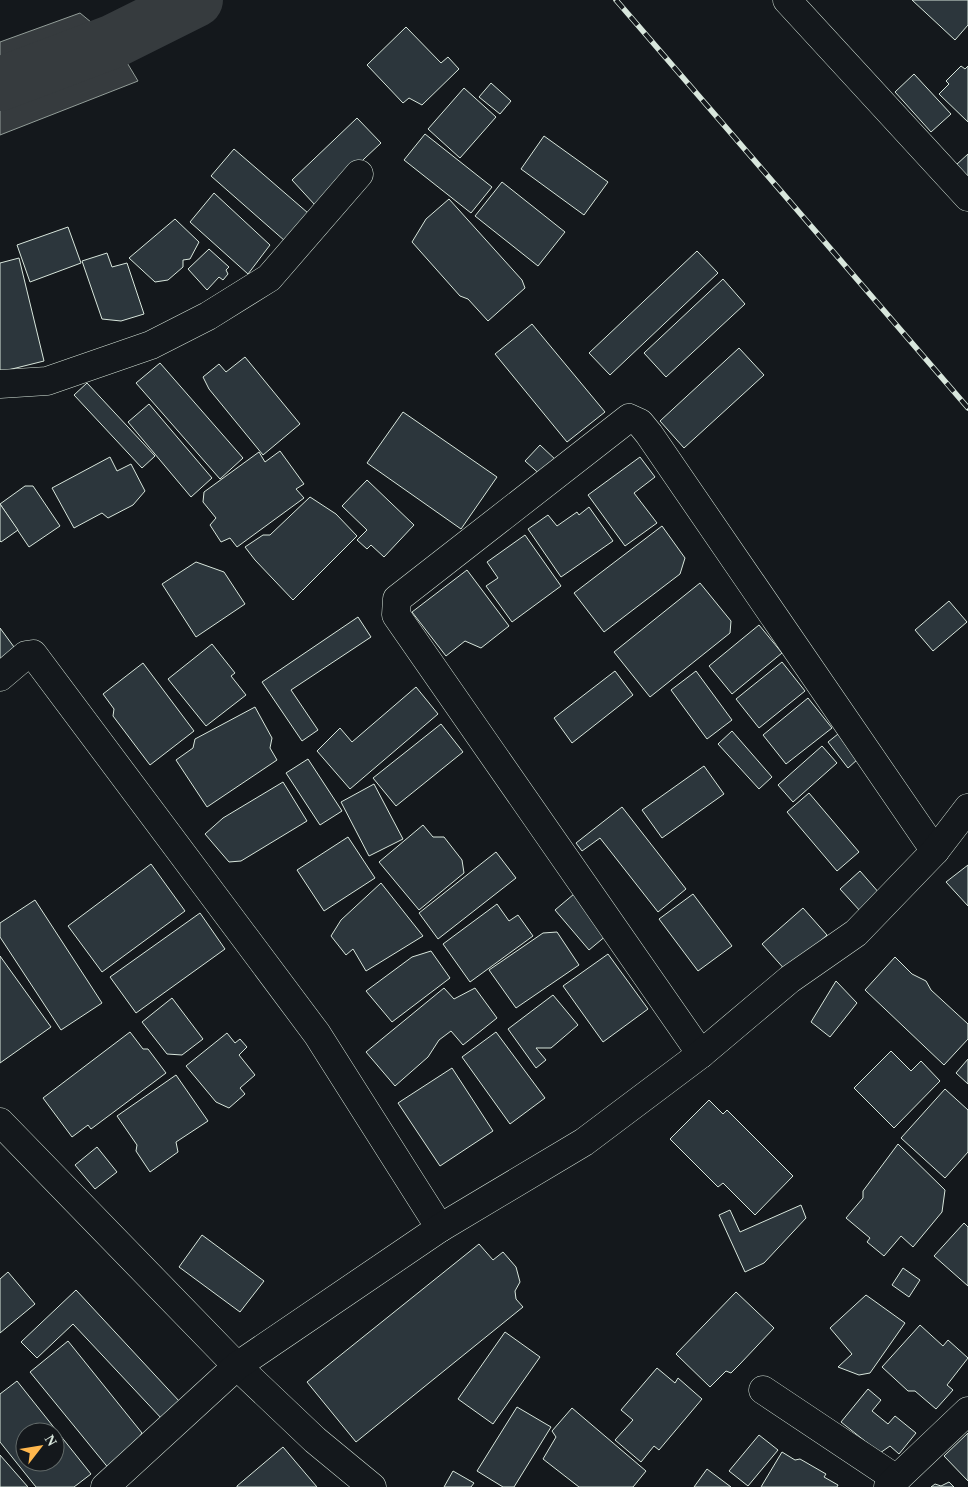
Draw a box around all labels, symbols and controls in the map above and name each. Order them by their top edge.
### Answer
north arrow [15,1422,65,1472]
text: N [42,1432,60,1449]

